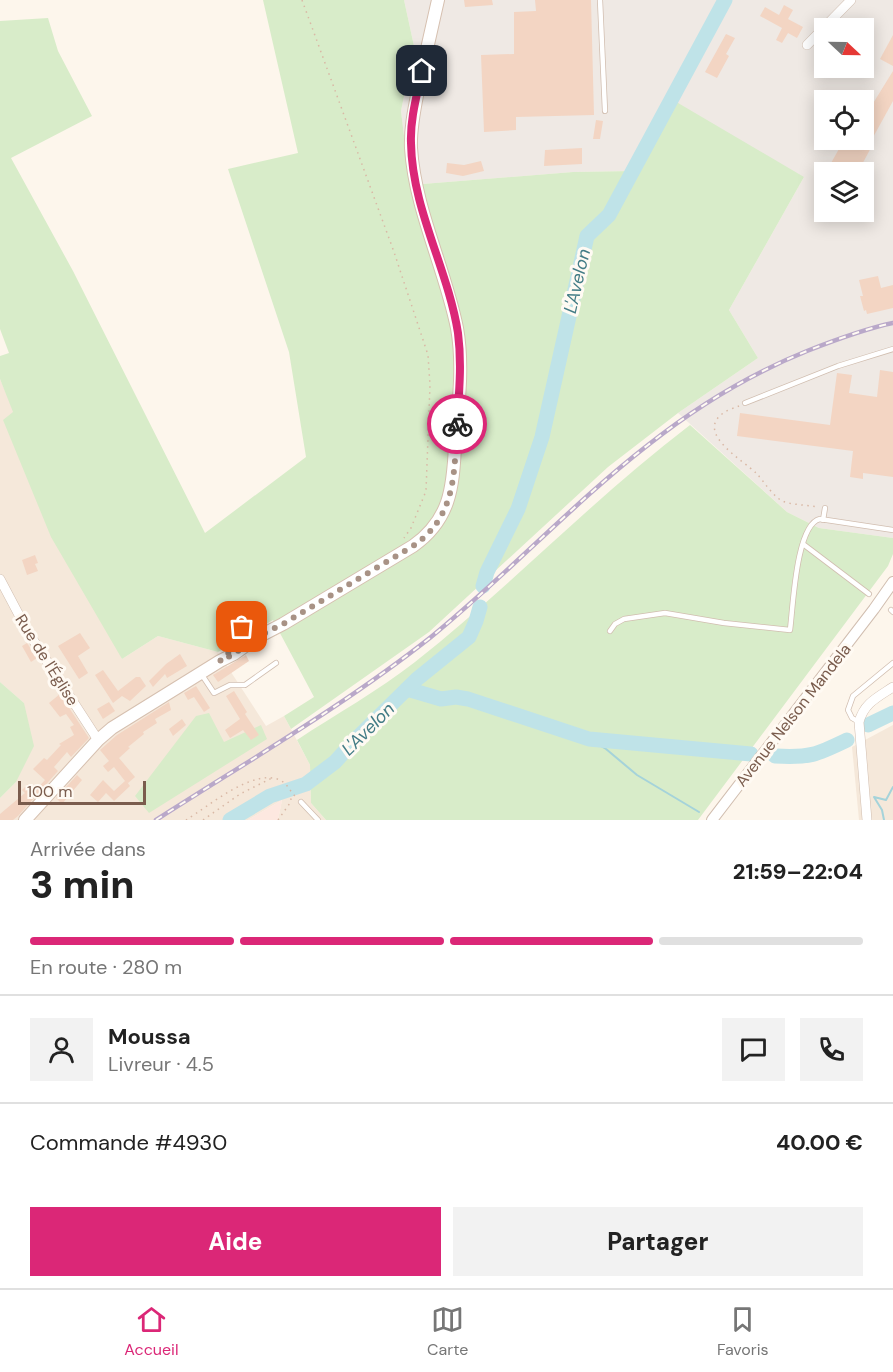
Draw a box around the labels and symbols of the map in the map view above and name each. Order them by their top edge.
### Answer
north arrow [814,18,874,78]
pin [396,45,447,96]
water label: L'Avelon [558,246,596,316]
courier [427,394,487,454]
pin [216,601,267,652]
street label: Rue de l'Église [11,610,83,710]
street label: Avenue Nelson Mandela [731,639,855,791]
water label: L'Avelon [336,697,400,761]
scale bar [18,778,146,806]

